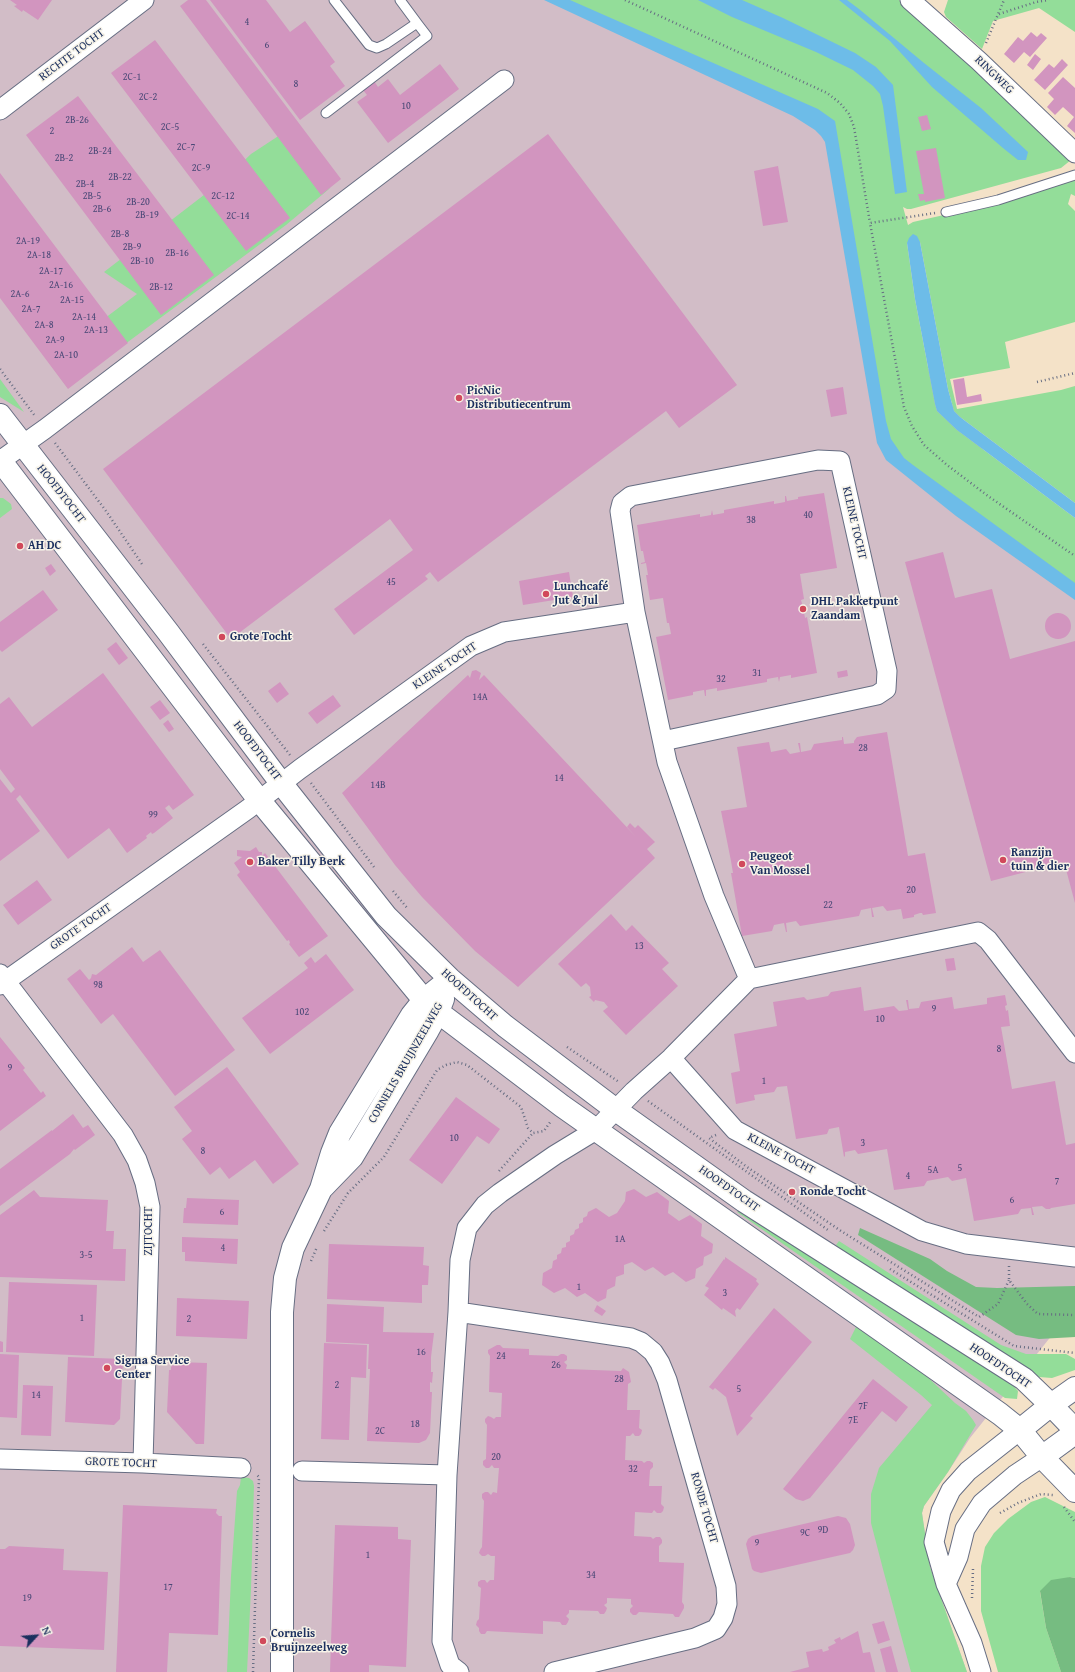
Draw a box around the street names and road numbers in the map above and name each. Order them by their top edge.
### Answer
street label: RECHTE TOCHT [36,26,108,84]
street label: RINGWEG [971,53,1017,97]
street label: HOOFDTOCHT [33,462,89,526]
street label: KLEINE TOCHT [839,485,869,561]
street label: KLEINE TOCHT [410,639,480,693]
street label: HOOFDTOCHT [230,718,284,784]
street label: GROTE TOCHT [47,900,115,954]
street label: HOOFDTOCHT [438,966,500,1024]
street label: CORNELIS BRUIJNZEELWEG [366,1000,446,1126]
street label: KLEINE TOCHT [745,1130,817,1178]
street label: HOOFDTOCHT [696,1163,762,1215]
street label: ZIJTOCHT [142,1206,156,1256]
street label: HOOFDTOCHT [967,1340,1033,1392]
street label: GROTE TOCHT [85,1455,157,1471]
street label: RONDE TOCHT [687,1471,721,1545]

